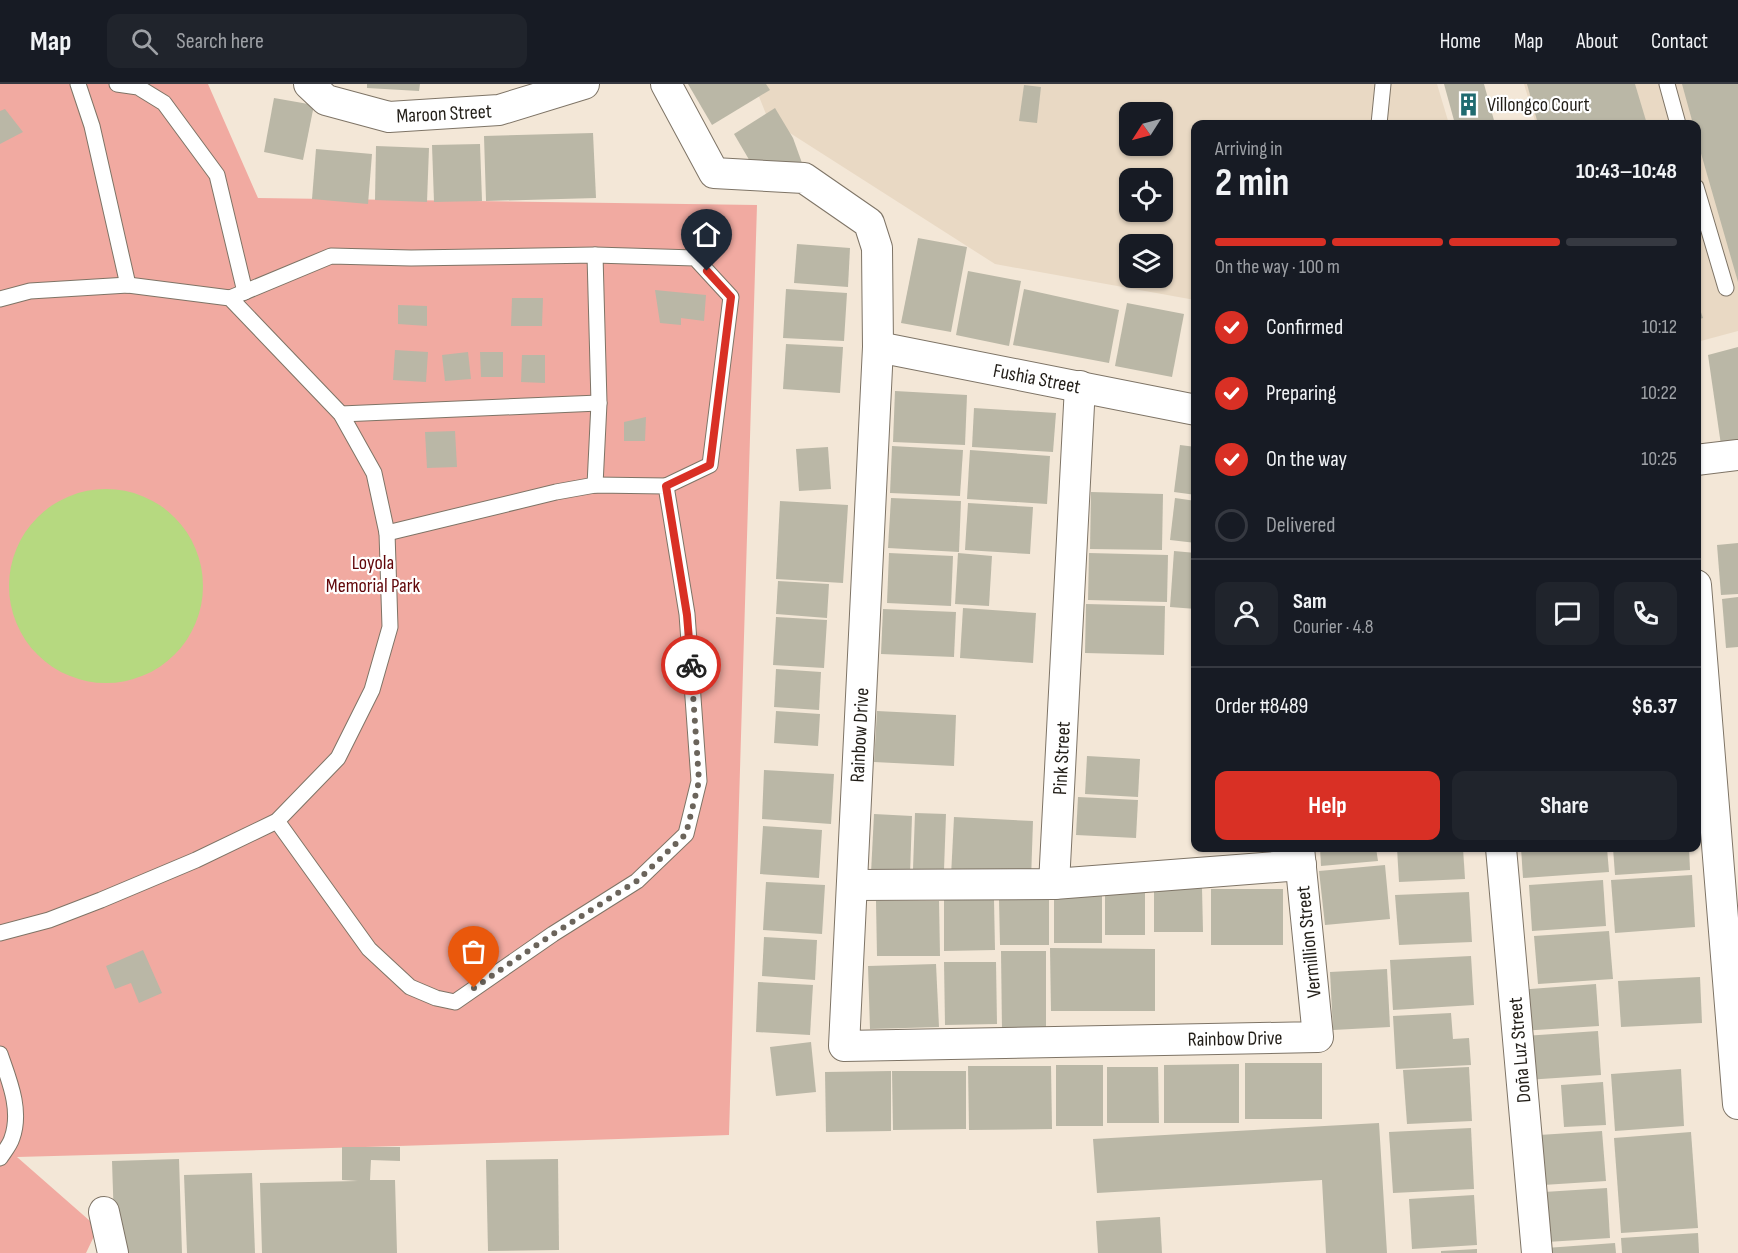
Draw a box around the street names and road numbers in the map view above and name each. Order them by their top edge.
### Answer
street label: Maroon Street [396,100,492,128]
street label: Fushia Street [991,359,1083,399]
street label: Rainbow Drive [846,687,874,783]
street label: Pink Street [1048,721,1076,796]
street label: Vermillion Street [1291,885,1327,999]
street label: Doña Luz Street [1503,996,1537,1104]
street label: Rainbow Drive [1187,1026,1283,1052]

